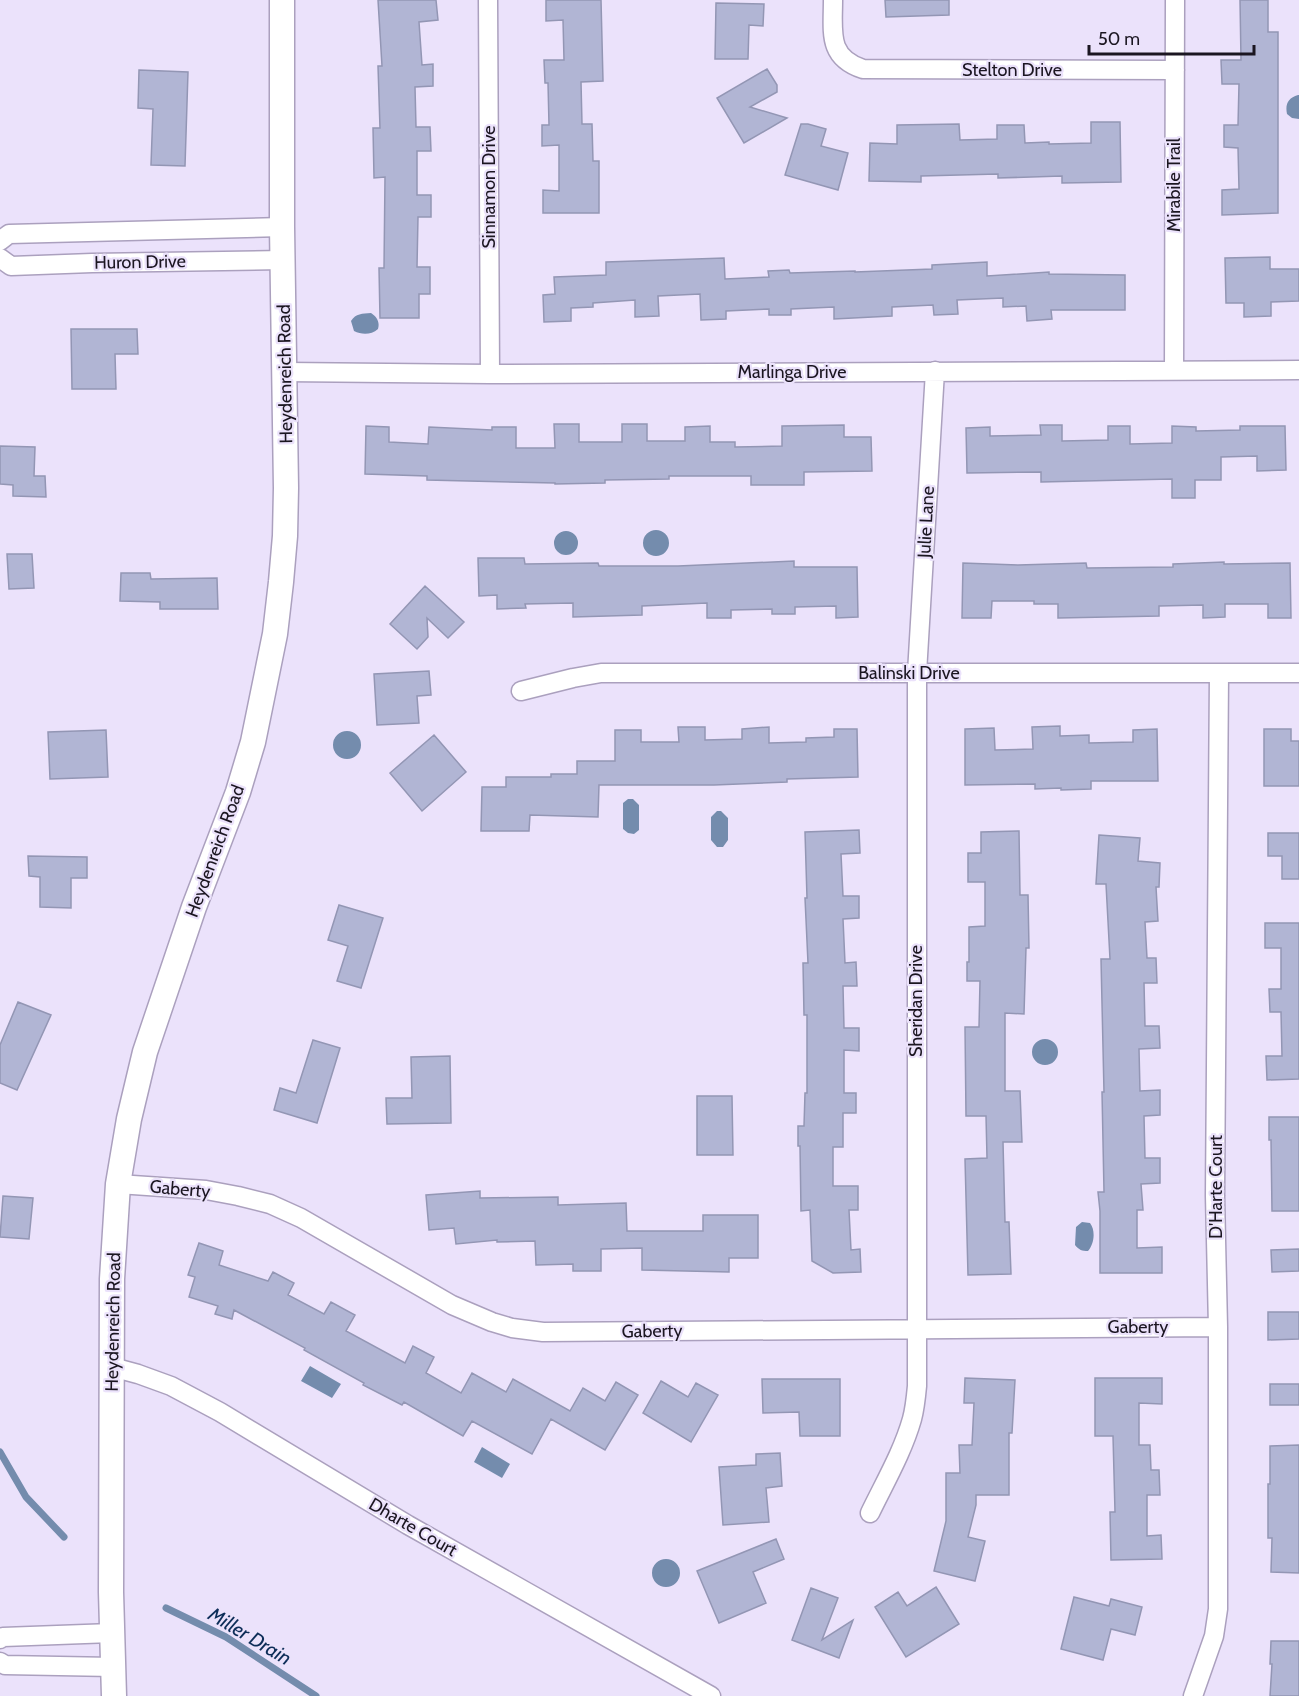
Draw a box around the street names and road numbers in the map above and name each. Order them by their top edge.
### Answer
street label: Stelton Drive [962,59,1062,81]
street label: Sinnamon Drive [478,125,500,249]
street label: Mirabile Trail [1163,137,1185,232]
street label: Huron Drive [94,250,186,274]
street label: Heydenreich Road [273,304,297,444]
street label: Marlinga Drive [738,361,847,383]
street label: Julie Lane [913,485,939,560]
street label: Balinski Drive [858,662,960,684]
street label: Heydenreich Road [181,782,249,920]
street label: Sheridan Drive [905,945,927,1057]
street label: D'Harte Court [1205,1135,1227,1239]
street label: Gaberty [149,1175,211,1203]
street label: Heydenreich Road [101,1252,125,1392]
street label: Gaberty [1108,1316,1168,1338]
street label: Gaberty [621,1319,683,1343]
street label: Dharte Court [365,1493,461,1561]

